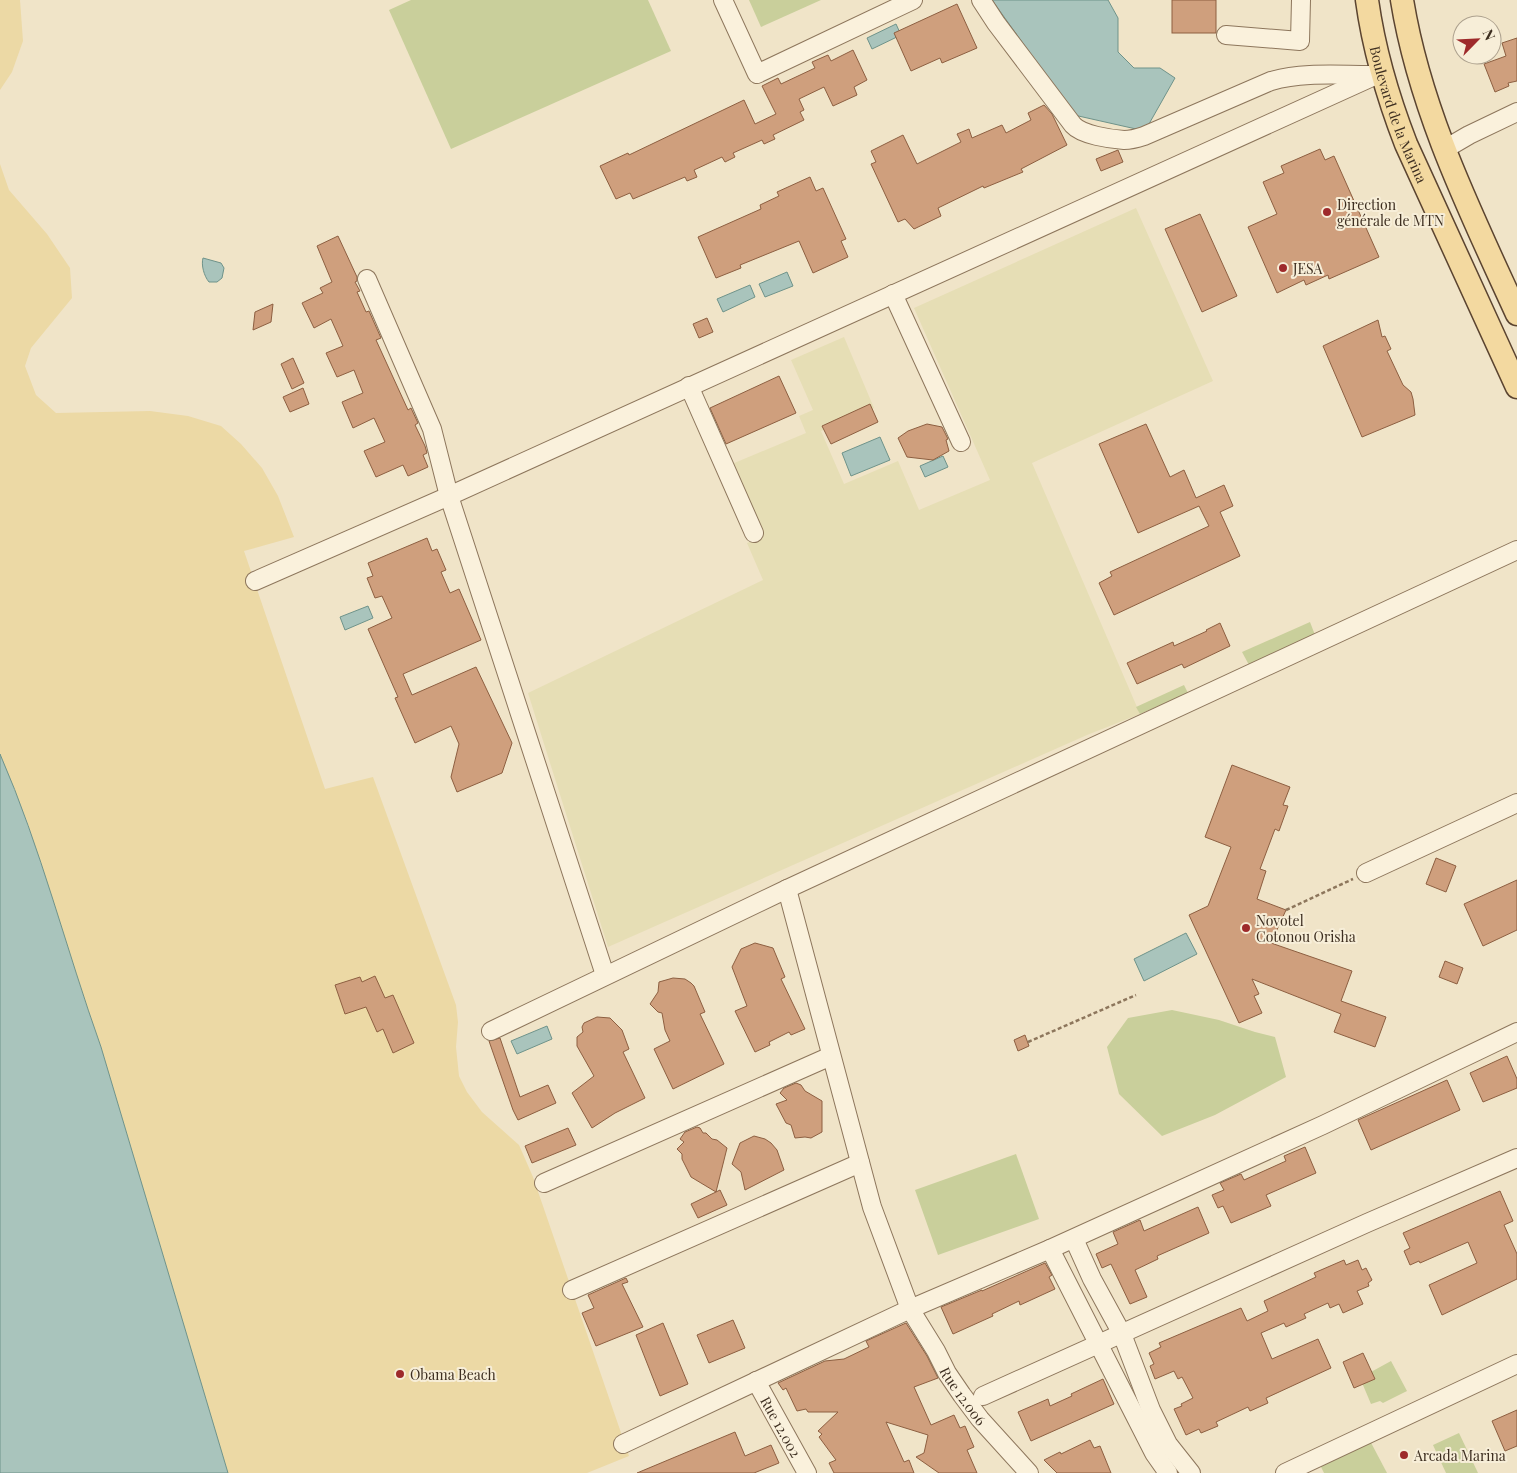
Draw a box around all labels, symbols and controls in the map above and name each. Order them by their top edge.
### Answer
north arrow [1452,15,1502,65]
text: N [1479,26,1500,43]
street label: Boulevard de la Marina [1366,44,1432,186]
place label: Direction générale de MTN [1337,195,1444,230]
marker: Direction générale de MTN [1321,206,1333,218]
place label: JESA [1292,259,1323,278]
marker: JESA [1277,262,1289,274]
place label: Novotel Cotonou Orisha [1256,911,1356,946]
marker: Novotel Cotonou Orisha [1240,922,1252,934]
street label: Rue 12.006 [936,1364,990,1429]
place label: Obama Beach [410,1365,497,1384]
marker: Obama Beach [394,1368,406,1380]
street label: Rue 12.002 [757,1393,806,1461]
place label: Arcada Marina [1413,1446,1506,1465]
marker: Arcada Marina [1398,1449,1410,1461]

